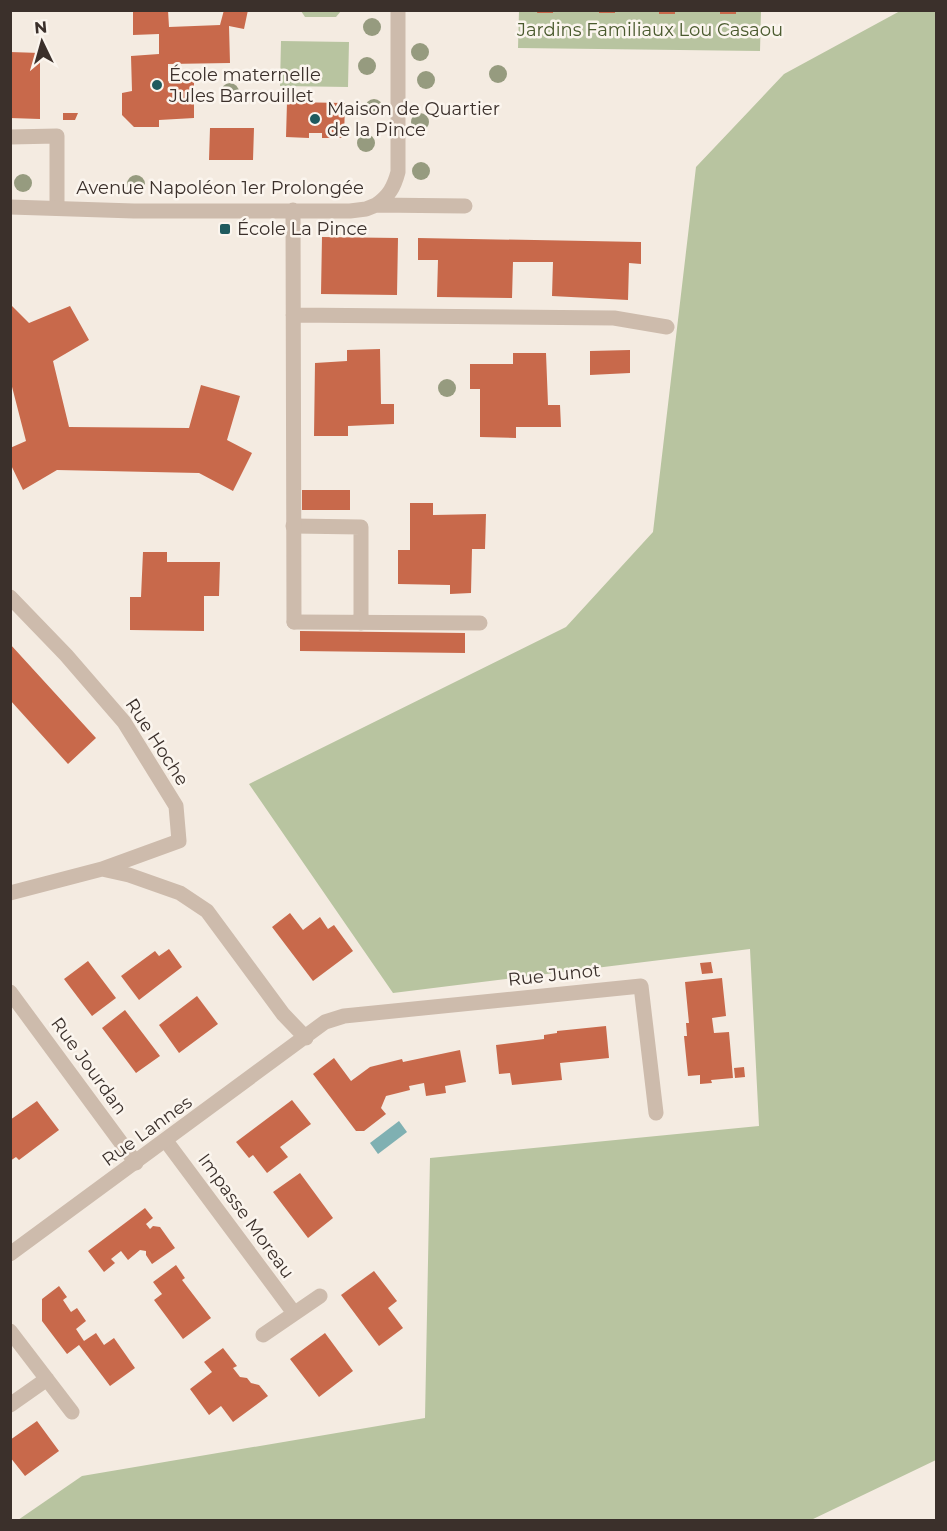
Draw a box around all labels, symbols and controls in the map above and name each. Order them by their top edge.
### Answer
north arrow [12,12,72,72]
text: N [33,18,48,38]
park label: Jardins Familiaux Lou Casaou [516,19,783,41]
place label: École maternelle Jules Barrouillet [168,64,321,107]
marker: École maternelle Jules Barrouillet [150,78,164,92]
place label: Maison de Quartier de la Pince [327,98,500,141]
marker: Maison de Quartier de la Pince [308,112,322,126]
street label: Avenue Napoléon 1er Prolongée [76,177,364,199]
place label: École La Pince [237,218,367,240]
marker: École La Pince [218,222,232,236]
street label: Rue Hoche [121,694,193,790]
street label: Rue Junot [507,959,601,991]
street label: Rue Jourdan [46,1013,132,1119]
street label: Rue Lannes [98,1091,196,1171]
street label: Impasse Moreau [193,1149,299,1283]

